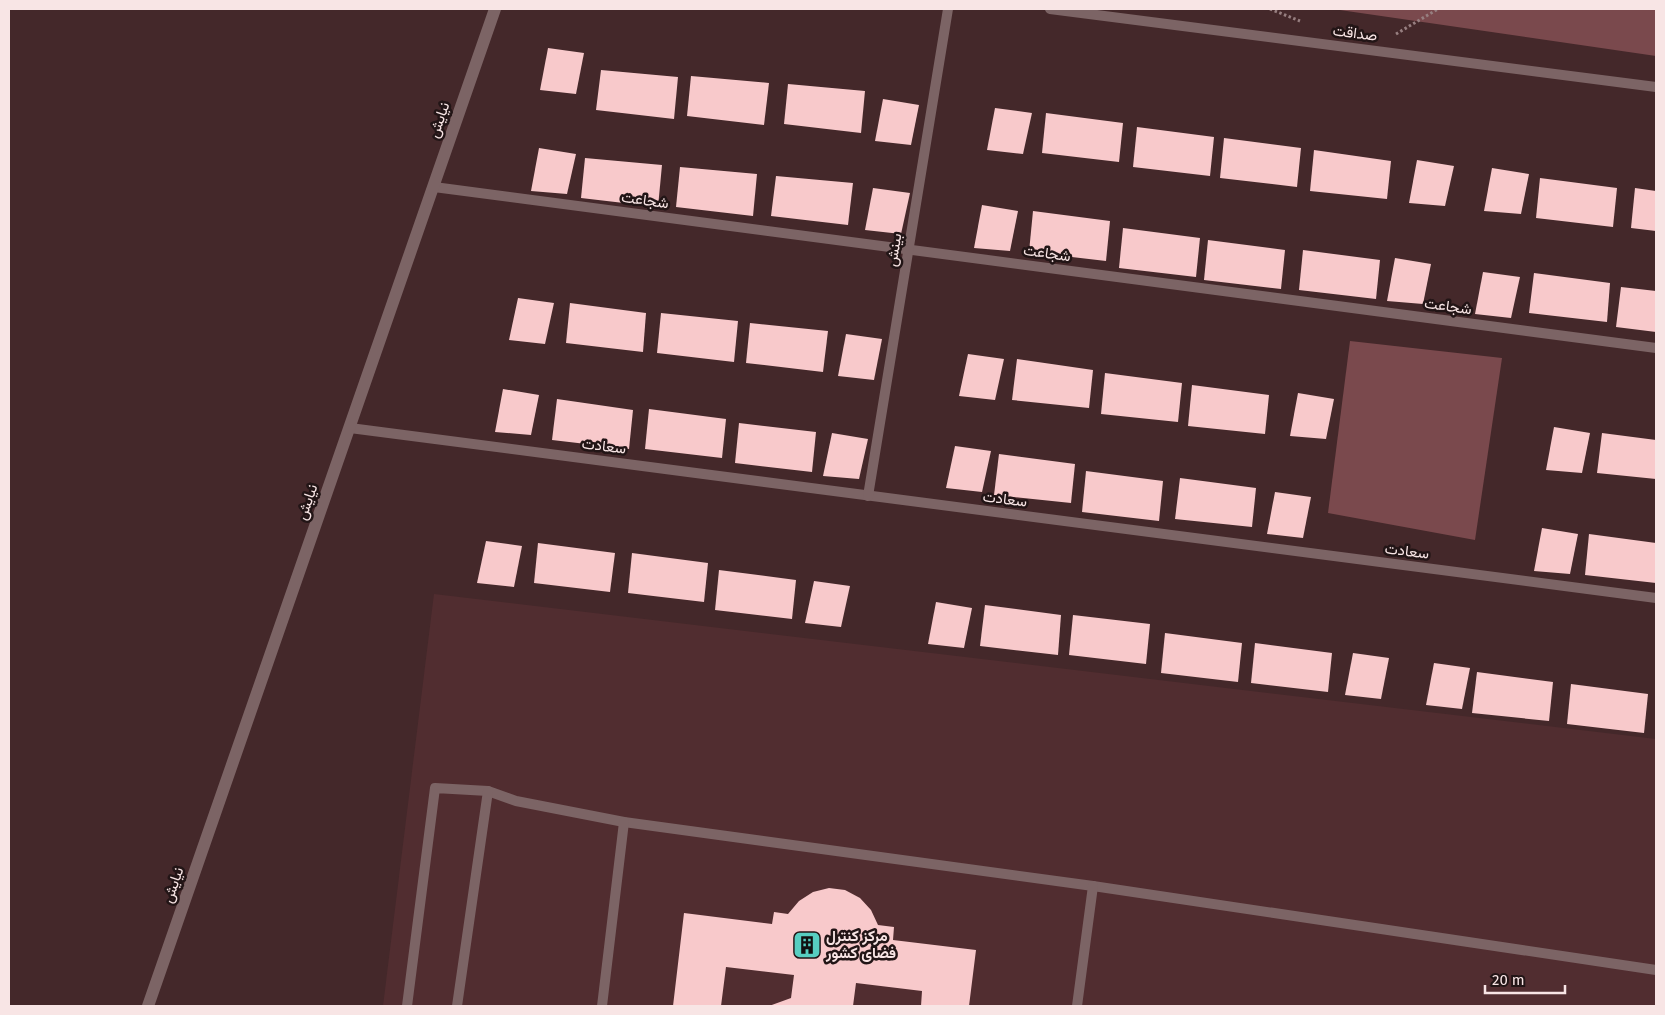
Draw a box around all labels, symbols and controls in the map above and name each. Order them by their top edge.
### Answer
street label: صداقت [1332,21,1378,45]
street label: نیایش [424,100,454,141]
street label: شجاعت [620,188,670,212]
street label: بینش [882,232,906,268]
street label: شجاعت [1022,241,1072,265]
street label: شجاعت [1423,294,1473,318]
street label: سعادت [581,434,627,458]
street label: نیایش [292,482,322,523]
street label: سعادت [982,487,1028,511]
street label: سعادت [1384,539,1430,563]
street label: نیایش [158,865,188,906]
place label: مرکز کنترل فضای کشور [825,927,896,962]
building icon: مرکز کنترل فضای کشور [792,930,822,960]
scale bar [1485,962,1565,994]
text: 20 m [1492,971,1525,989]

